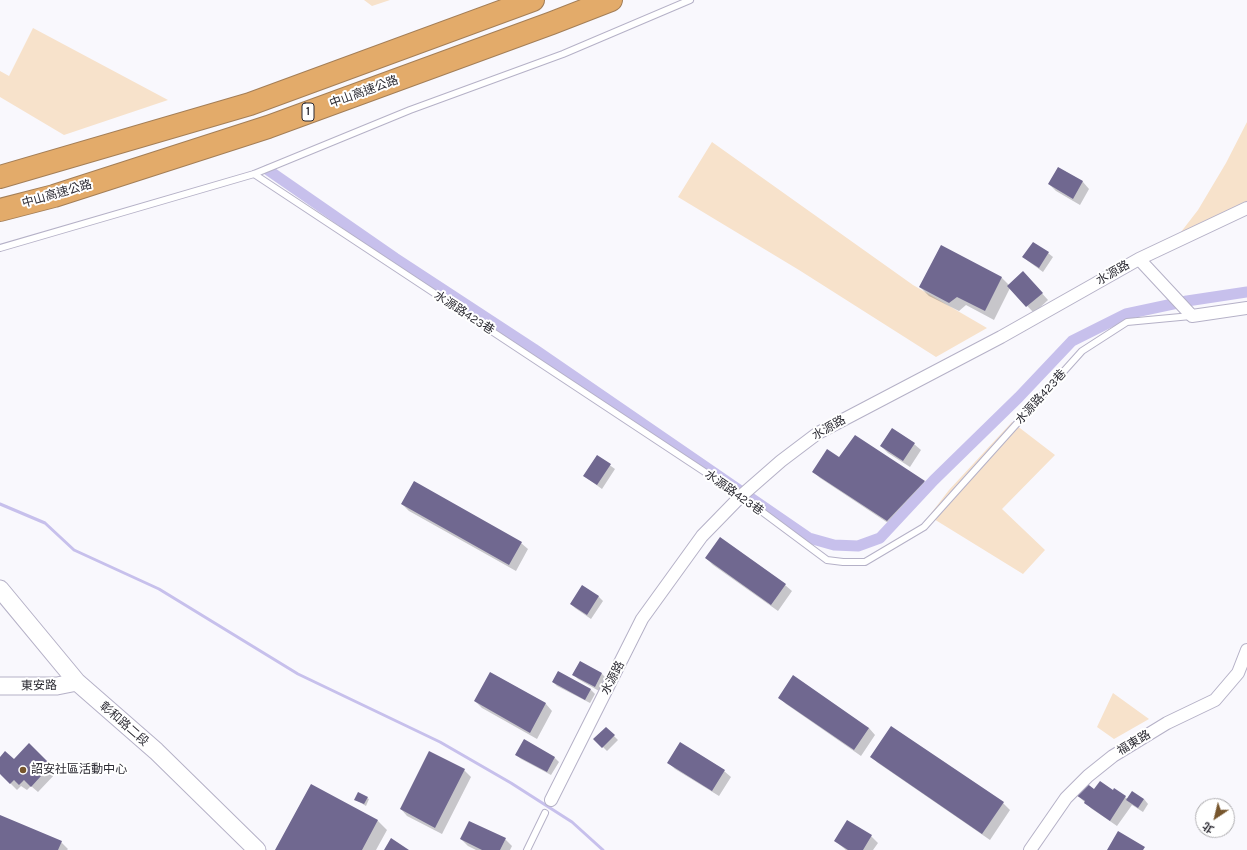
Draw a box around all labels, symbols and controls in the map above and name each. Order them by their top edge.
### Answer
street label: 中山高速公路 [328,73,400,111]
road number: 1 [302,103,314,121]
street label: 中山高速公路 [20,177,94,211]
street label: 水源路 [1094,258,1132,288]
street label: 水源路423巷 [431,288,497,338]
street label: 水源路423巷 [1013,367,1069,427]
street label: 水源路 [810,413,848,443]
street label: 水源路423巷 [702,467,766,519]
street label: 水源路 [598,659,628,697]
street label: 東安路 [21,678,57,694]
street label: 彰和路二段 [97,699,151,749]
street label: 福東路 [1115,728,1153,758]
place label: 詔安社區活動中心 [31,763,127,777]
marker: 詔安社區活動中心 [18,765,28,775]
north arrow [1195,798,1235,838]
text: 北 [1200,819,1217,836]

